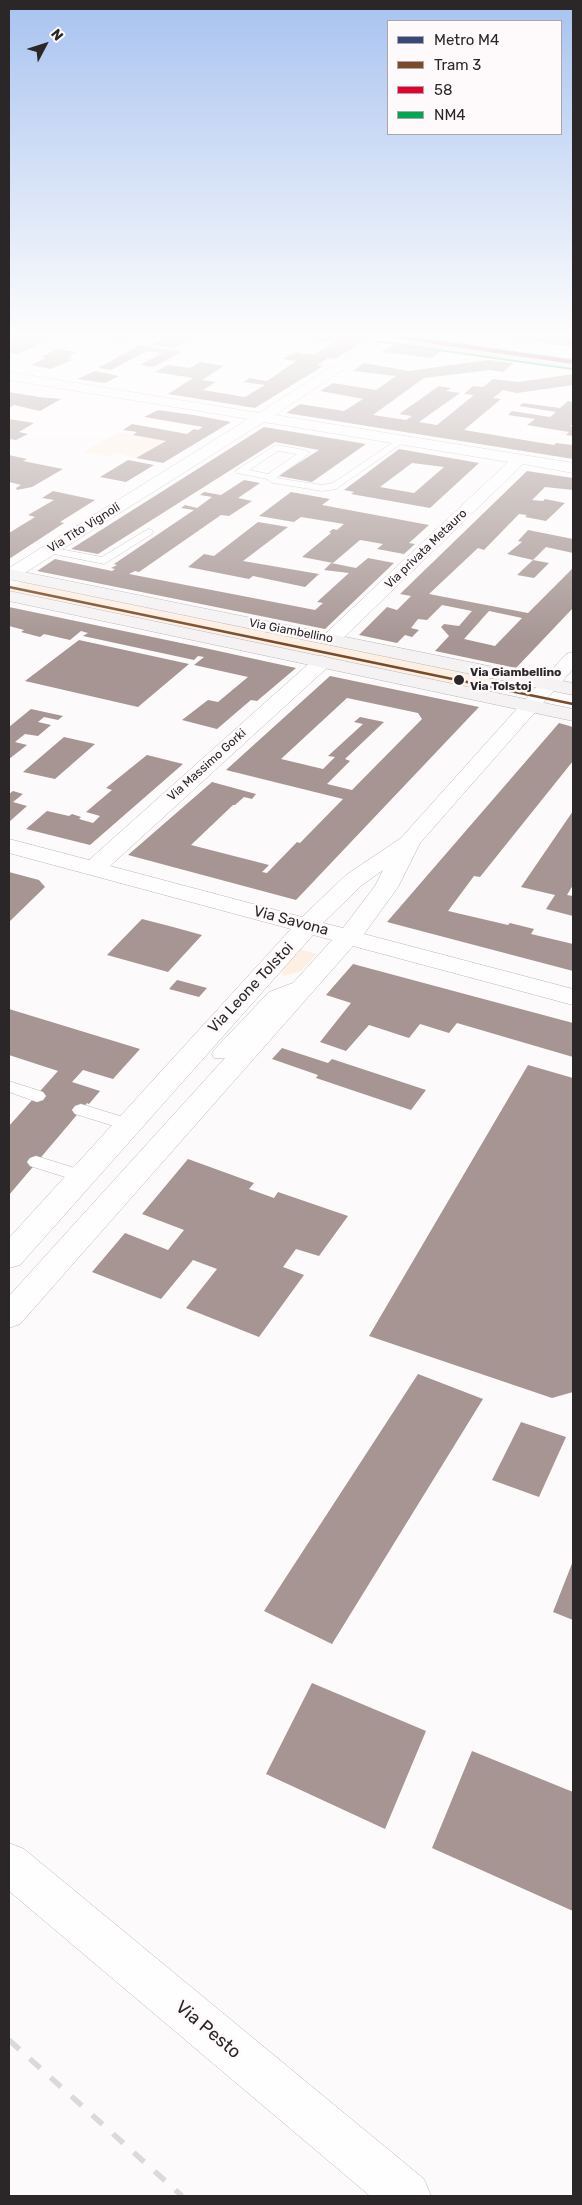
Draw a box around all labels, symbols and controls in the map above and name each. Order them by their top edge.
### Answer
north arrow [20,20,70,70]
legend [387,20,562,135]
text: N [47,26,67,44]
text: Metro M4 [434,31,499,49]
text: Tram 3 [434,56,481,74]
text: 58 [434,81,452,99]
text: NM4 [434,106,466,124]
street label: Via Tito Vignoli [45,500,123,556]
street label: Via privata Metauro [382,506,470,592]
street label: Via Giambellino [248,616,334,646]
place label: Via Giambellino Via Tolstoj [470,666,561,694]
marker: Via Giambellino Via Tolstoj [452,673,466,687]
street label: Via Massimo Gorki [165,726,249,804]
street label: Via Savona [252,902,330,940]
street label: Via Leone Tolstoi [204,939,298,1037]
street label: Via Pesto [171,1997,245,2063]

